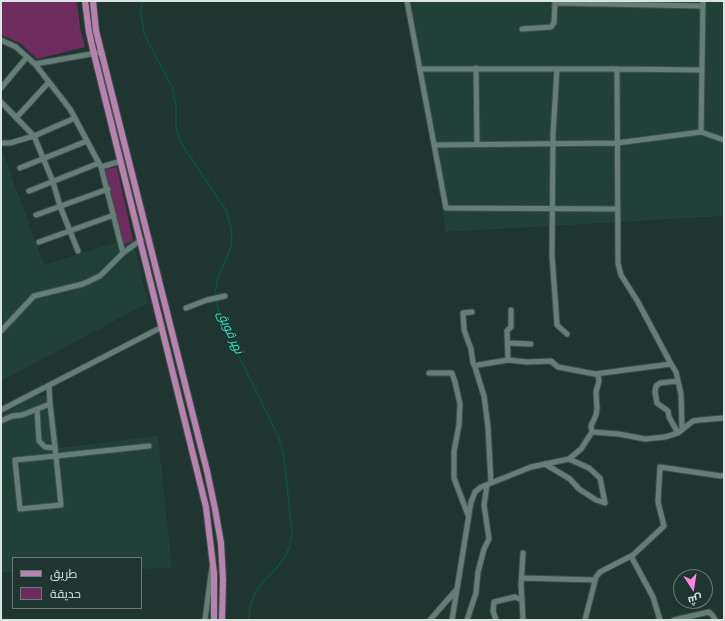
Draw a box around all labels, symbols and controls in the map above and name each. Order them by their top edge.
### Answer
water label: نهر قويق [213,309,245,357]
legend [12,557,142,609]
text: طريق [50,562,77,585]
north arrow [673,569,713,609]
text: حديقة [50,582,81,605]
text: ش [686,589,704,611]

